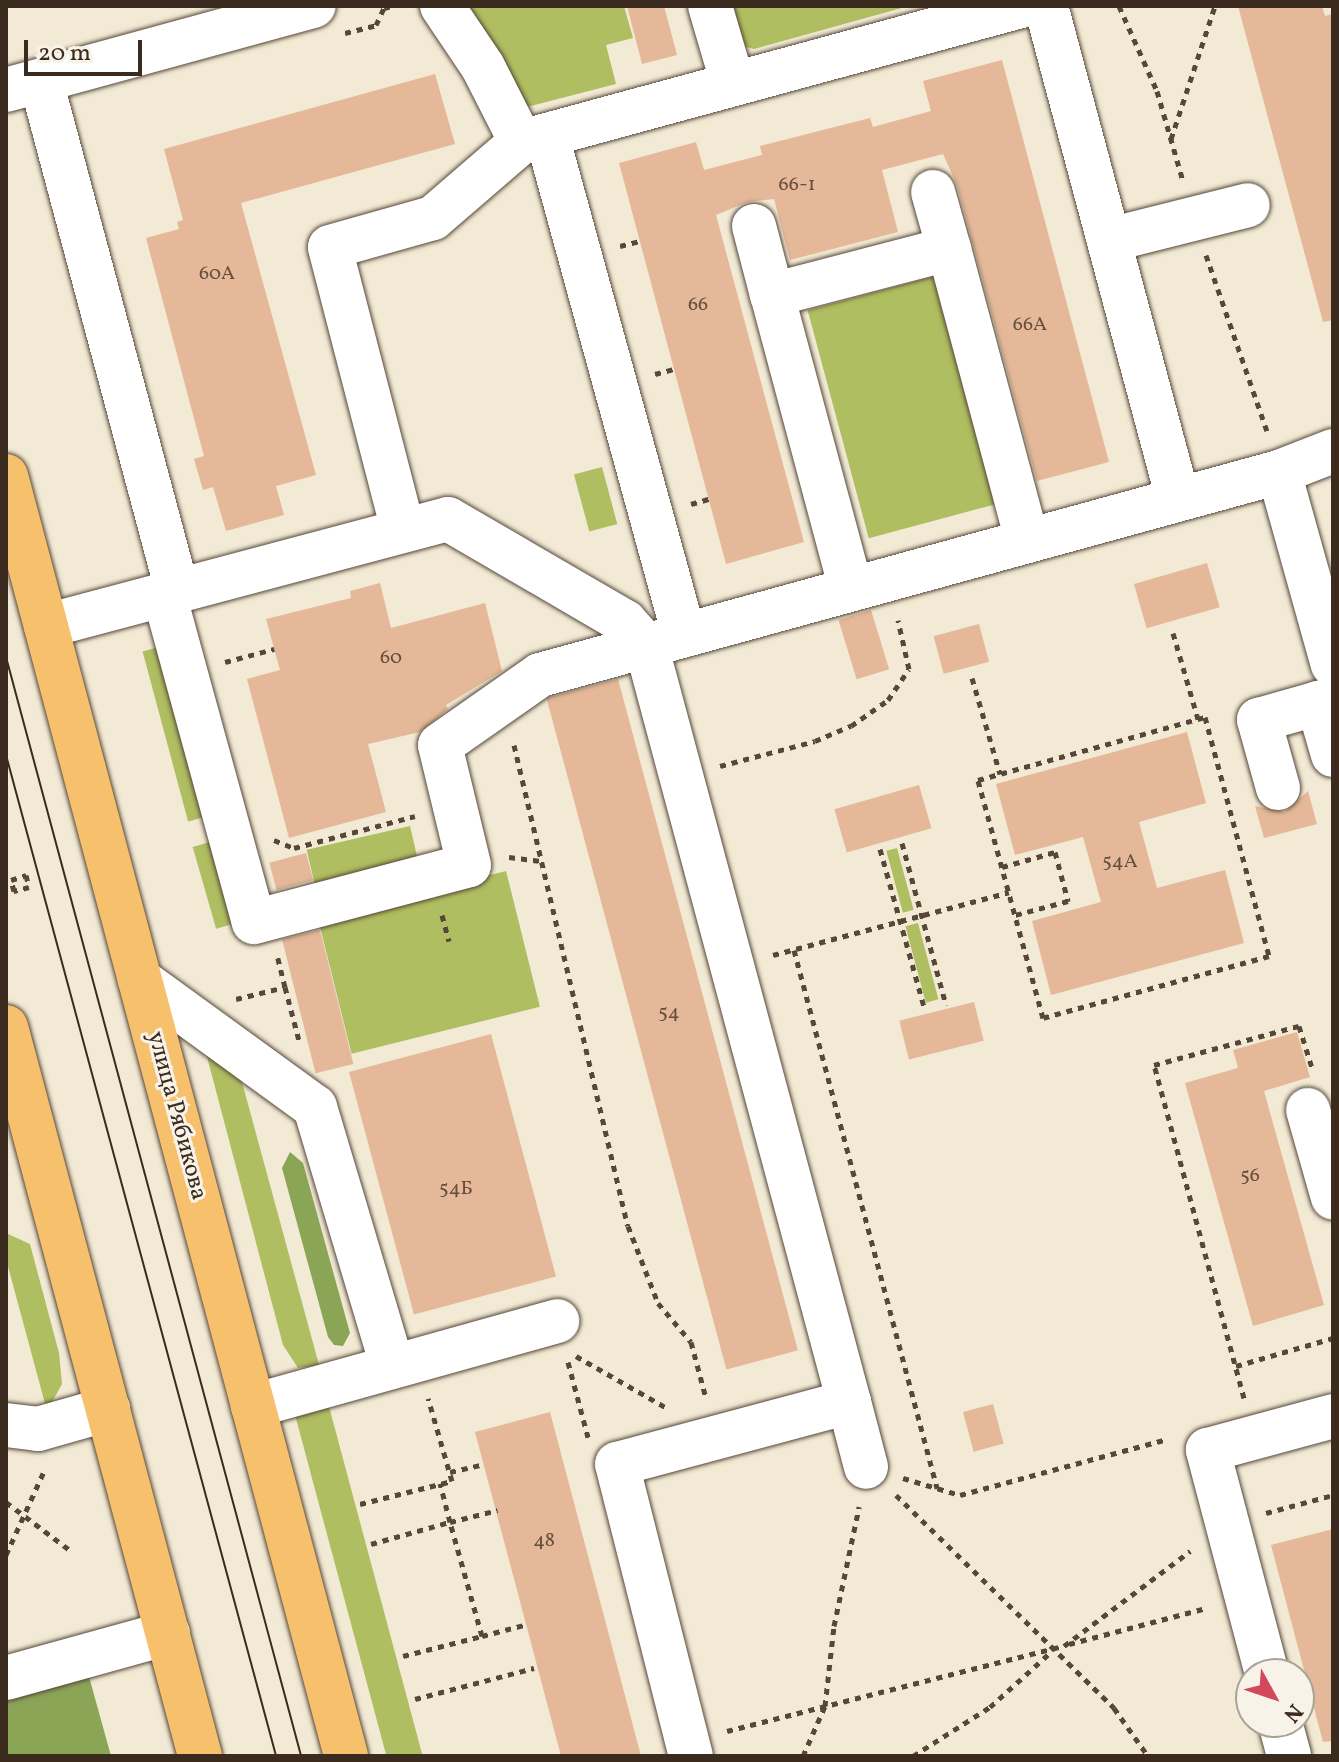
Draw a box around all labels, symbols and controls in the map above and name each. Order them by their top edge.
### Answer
scale bar [28,24,146,74]
text: 20 m [38,37,91,71]
house number: 66-1 [779,173,815,197]
house number: 60А [199,262,235,286]
house number: 66 [688,293,708,317]
house number: 66А [1013,313,1047,337]
house number: 60 [380,646,402,670]
house number: 54А [1102,850,1138,874]
house number: 54 [658,1001,680,1025]
street label: улица Рябикова [140,1028,212,1204]
house number: 56 [1240,1164,1260,1188]
house number: 54Б [439,1177,473,1201]
house number: 48 [533,1529,555,1553]
north arrow [1235,1658,1315,1738]
text: N [1275,1696,1309,1729]

